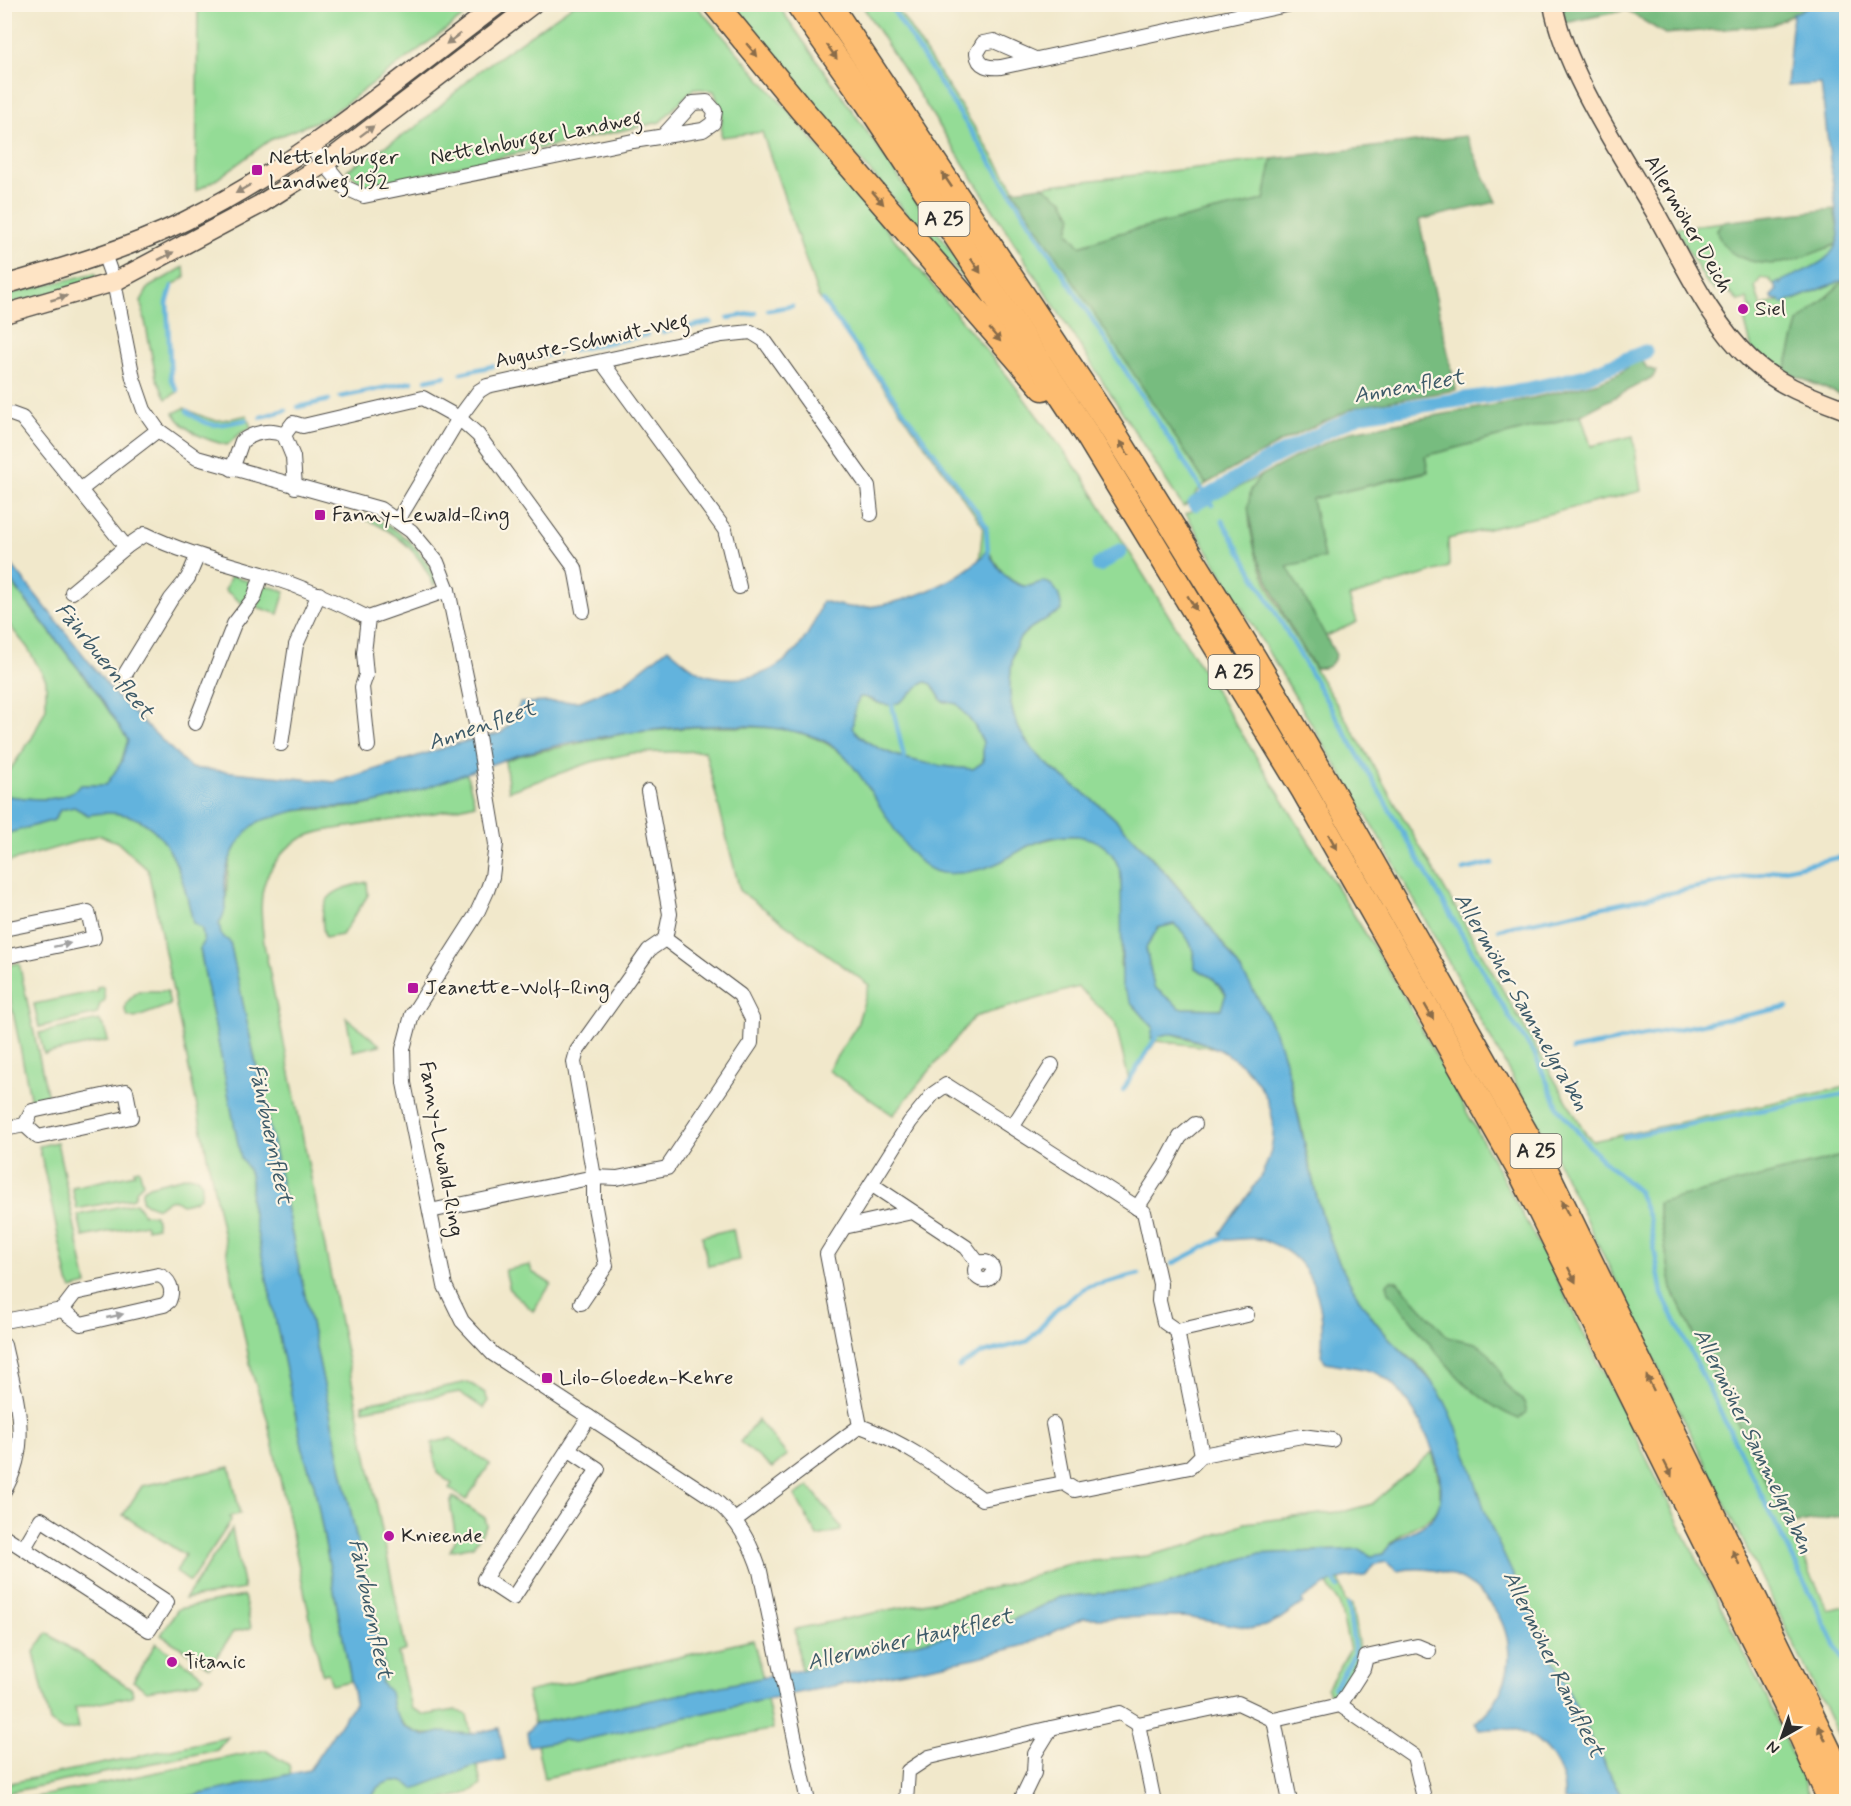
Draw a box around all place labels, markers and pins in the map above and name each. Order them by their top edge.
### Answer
place label: Nettelnburger Landweg 192 [269,144,399,198]
marker: Nettelnburger Landweg 192 [250,163,264,177]
place label: Siel [1755,295,1786,323]
marker: Siel [1736,302,1750,316]
place label: Fanny-Lewald-Ring [332,501,510,530]
marker: Fanny-Lewald-Ring [313,508,327,522]
place label: Jeanette-Wolf-Ring [425,974,610,1003]
marker: Jeanette-Wolf-Ring [406,981,420,995]
place label: Lilo-Gloeden-Kehre [559,1364,733,1392]
marker: Lilo-Gloeden-Kehre [540,1371,554,1385]
place label: Knieende [401,1522,483,1550]
marker: Knieende [382,1529,396,1543]
place label: Titanic [184,1648,246,1676]
marker: Titanic [165,1655,179,1669]

